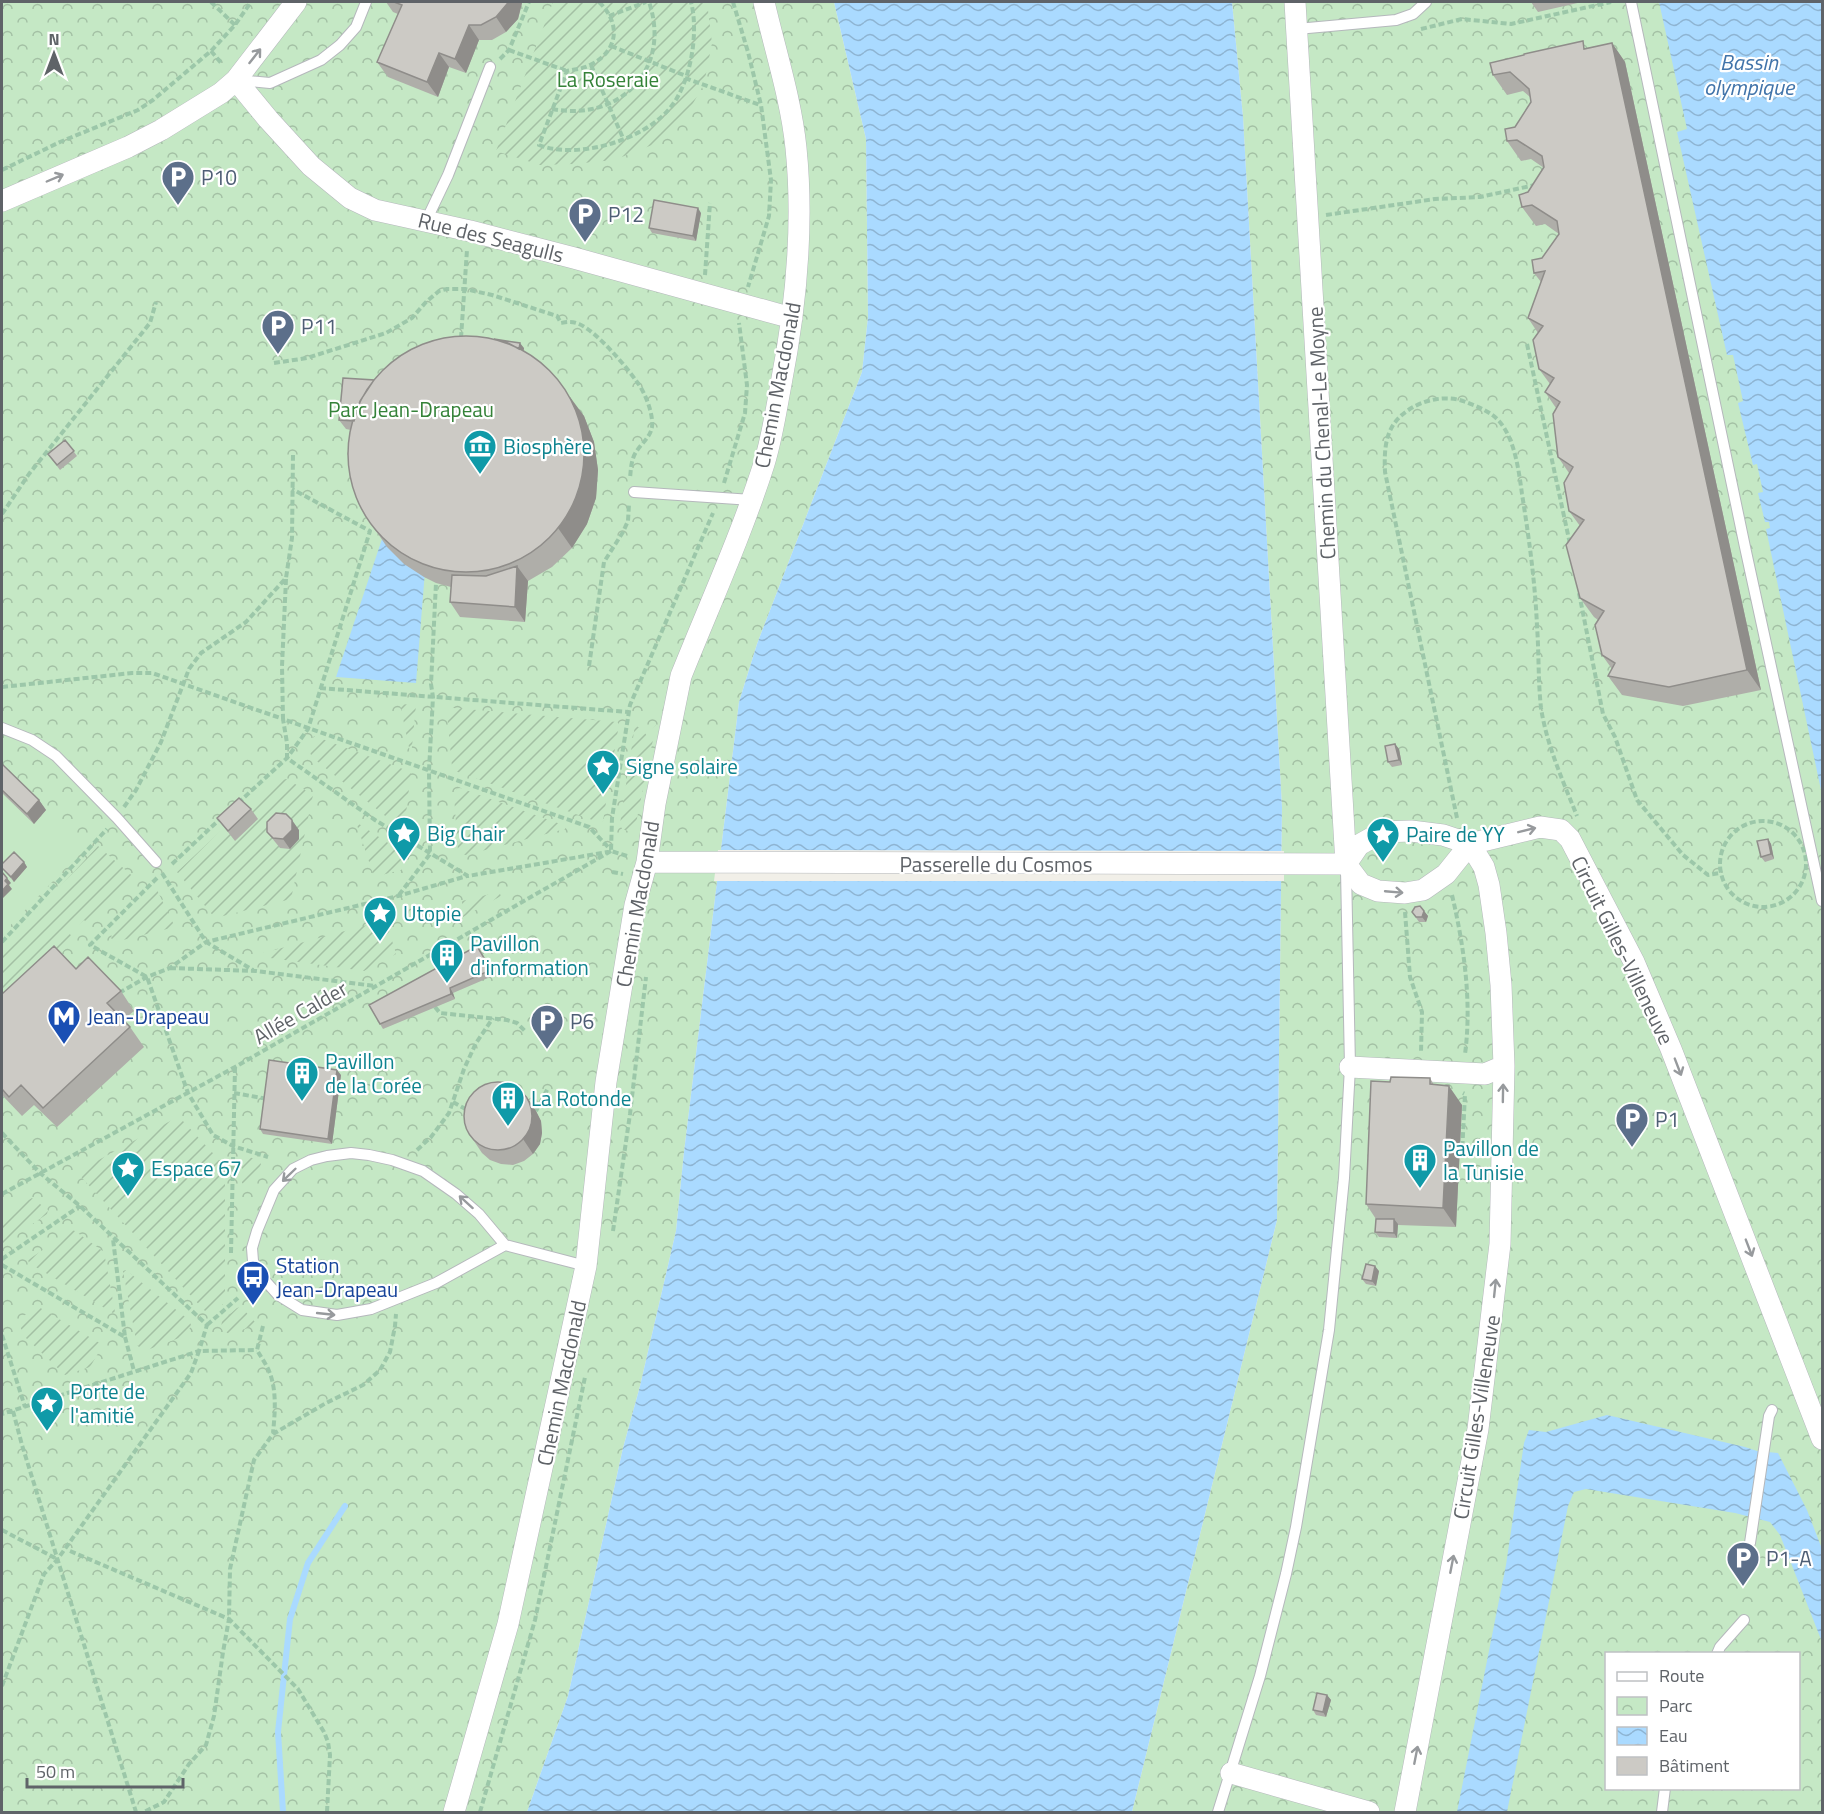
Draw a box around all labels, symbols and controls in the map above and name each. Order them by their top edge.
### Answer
north arrow [24,24,84,84]
text: N [48,27,60,51]
water label: Bassin olympique [1704,45,1796,104]
one-way arrow [248,48,261,64]
park label: La Roseraie [557,63,659,95]
parking icon: P10 [160,159,196,206]
place label: P10 [201,161,237,193]
one-way arrow [46,172,64,183]
parking icon: P12 [567,196,603,243]
place label: P12 [608,198,644,230]
street label: Rue des Seagulls [415,203,567,271]
street label: Chemin Macdonald [745,299,809,471]
street label: Chemin du Chenal-Le Moyne [1298,306,1344,560]
parking icon: P11 [260,308,296,355]
place label: P11 [301,310,337,342]
park label: Parc Jean-Drapeau [328,393,494,425]
museum icon: Biosphère [462,428,498,475]
place label: Biosphère [503,430,592,462]
place icon: Signe solaire [585,748,621,795]
place label: Signe solaire [626,750,738,782]
place icon: Big Chair [386,815,422,862]
place icon: Paire de YY [1365,816,1401,863]
place label: Big Chair [427,817,505,849]
street label: Chemin Macdonald [607,818,667,990]
place label: Paire de YY [1406,818,1505,850]
one-way arrow [1517,823,1536,835]
street label: Passerelle du Cosmos [900,848,1092,880]
street label: Circuit Gilles-Villeneuve [1563,850,1683,1050]
one-way arrow [1383,887,1403,898]
place icon: Utopie [362,895,398,942]
place label: Utopie [403,897,461,929]
place label: Pavillon d'information [470,927,589,983]
building icon: Pavillon d'information [429,937,465,984]
street label: Allée Calder [247,972,353,1052]
metro station icon: Jean-Drapeau [46,998,82,1045]
place label: Jean-Drapeau [87,1000,209,1032]
parking icon: P6 [529,1003,565,1050]
place label: P6 [570,1005,594,1037]
place label: Pavillon de la Corée [325,1045,422,1101]
building icon: Pavillon de la Corée [284,1055,320,1102]
one-way arrow [1673,1057,1684,1076]
building icon: La Rotonde [490,1080,526,1127]
place label: La Rotonde [531,1082,631,1114]
one-way arrow [1497,1084,1509,1104]
parking icon: P1 [1614,1101,1650,1148]
place label: P1 [1655,1103,1679,1135]
place label: Pavillon de la Tunisie [1443,1132,1539,1188]
building icon: Pavillon de la Tunisie [1402,1142,1438,1189]
place icon: Espace 67 [110,1150,146,1197]
place label: Espace 67 [151,1152,242,1184]
one-way arrow [282,1167,296,1182]
one-way arrow [458,1195,473,1209]
one-way arrow [1744,1239,1755,1257]
place label: Station Jean-Drapeau [276,1249,398,1305]
bus stop icon: Station Jean-Drapeau [235,1259,271,1306]
one-way arrow [1490,1279,1501,1298]
street label: Chemin Macdonald [528,1297,594,1469]
one-way arrow [315,1309,335,1320]
street label: Circuit Gilles-Villeneuve [1444,1312,1508,1522]
place label: Porte de l'amitié [70,1375,145,1431]
place icon: Porte de l'amitié [29,1385,65,1432]
parking icon: P1-A [1725,1540,1761,1587]
place label: P1-A [1766,1542,1812,1574]
one-way arrow [1447,1554,1458,1574]
legend [1605,1652,1800,1790]
text: Route [1659,1662,1704,1689]
text: Parc [1659,1692,1693,1719]
text: Eau [1659,1722,1688,1749]
one-way arrow [1411,1746,1422,1765]
scale bar [27,1751,183,1789]
text: Bâtiment [1659,1752,1730,1779]
text: 50 m [36,1758,75,1785]

